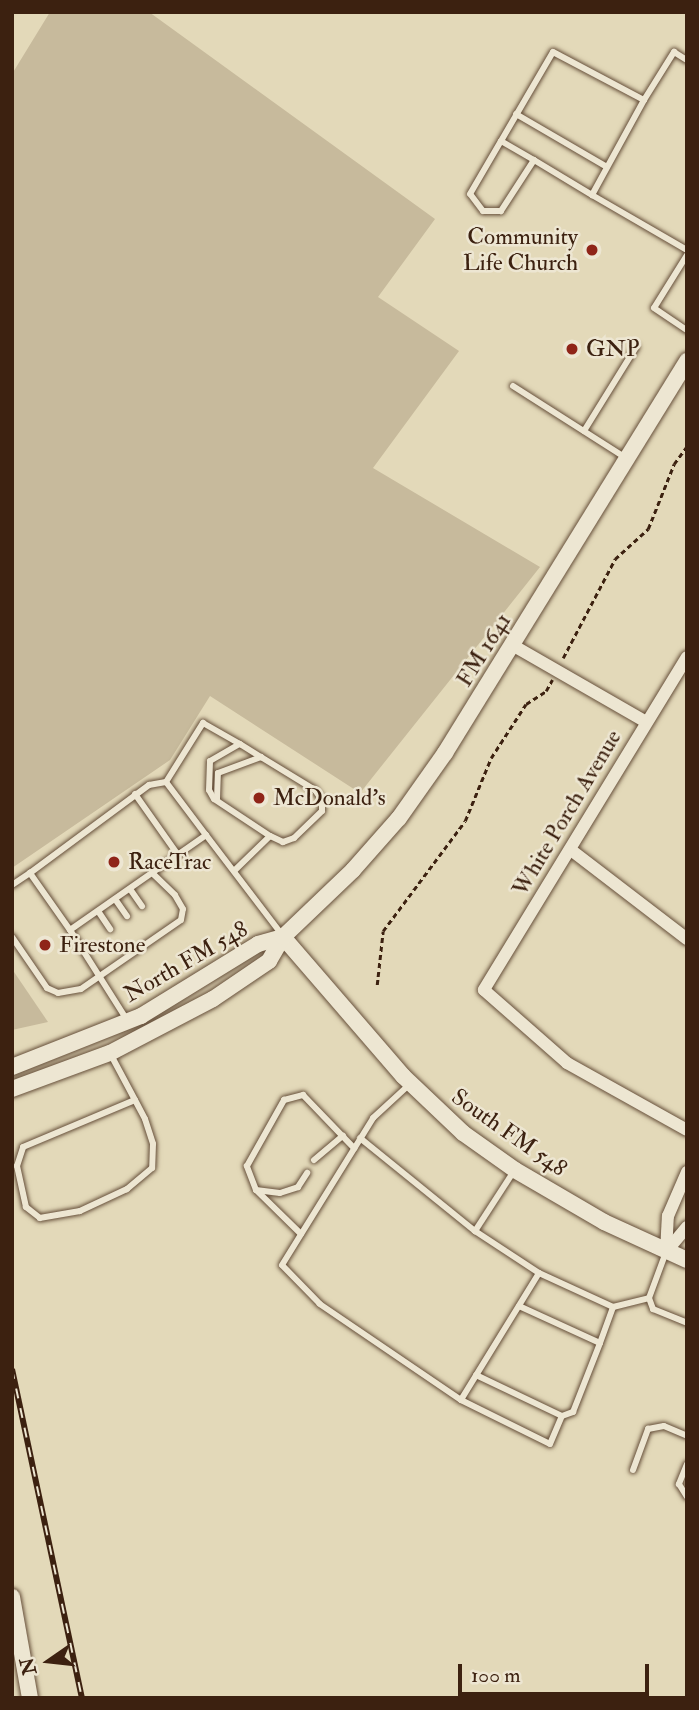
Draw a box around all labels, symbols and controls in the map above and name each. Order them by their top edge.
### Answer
place label: Community Life Church [463,223,578,277]
marker: Community Life Church [584,242,600,258]
place label: GNP [586,335,639,363]
marker: GNP [564,341,580,357]
street label: FM 1641 [451,608,517,692]
street label: White Porch Avenue [507,725,627,901]
place label: McDonald's [273,784,386,812]
marker: McDonald's [251,790,267,806]
place label: RaceTrac [128,848,211,876]
marker: RaceTrac [106,854,122,870]
street label: North FM 548 [119,915,253,1009]
place label: Firestone [59,931,145,959]
marker: Firestone [37,937,53,953]
street label: South FM 548 [446,1083,572,1183]
north arrow [14,1626,84,1696]
scale bar [461,1650,652,1694]
text: N [15,1655,42,1677]
text: 100 m [471,1662,521,1689]

